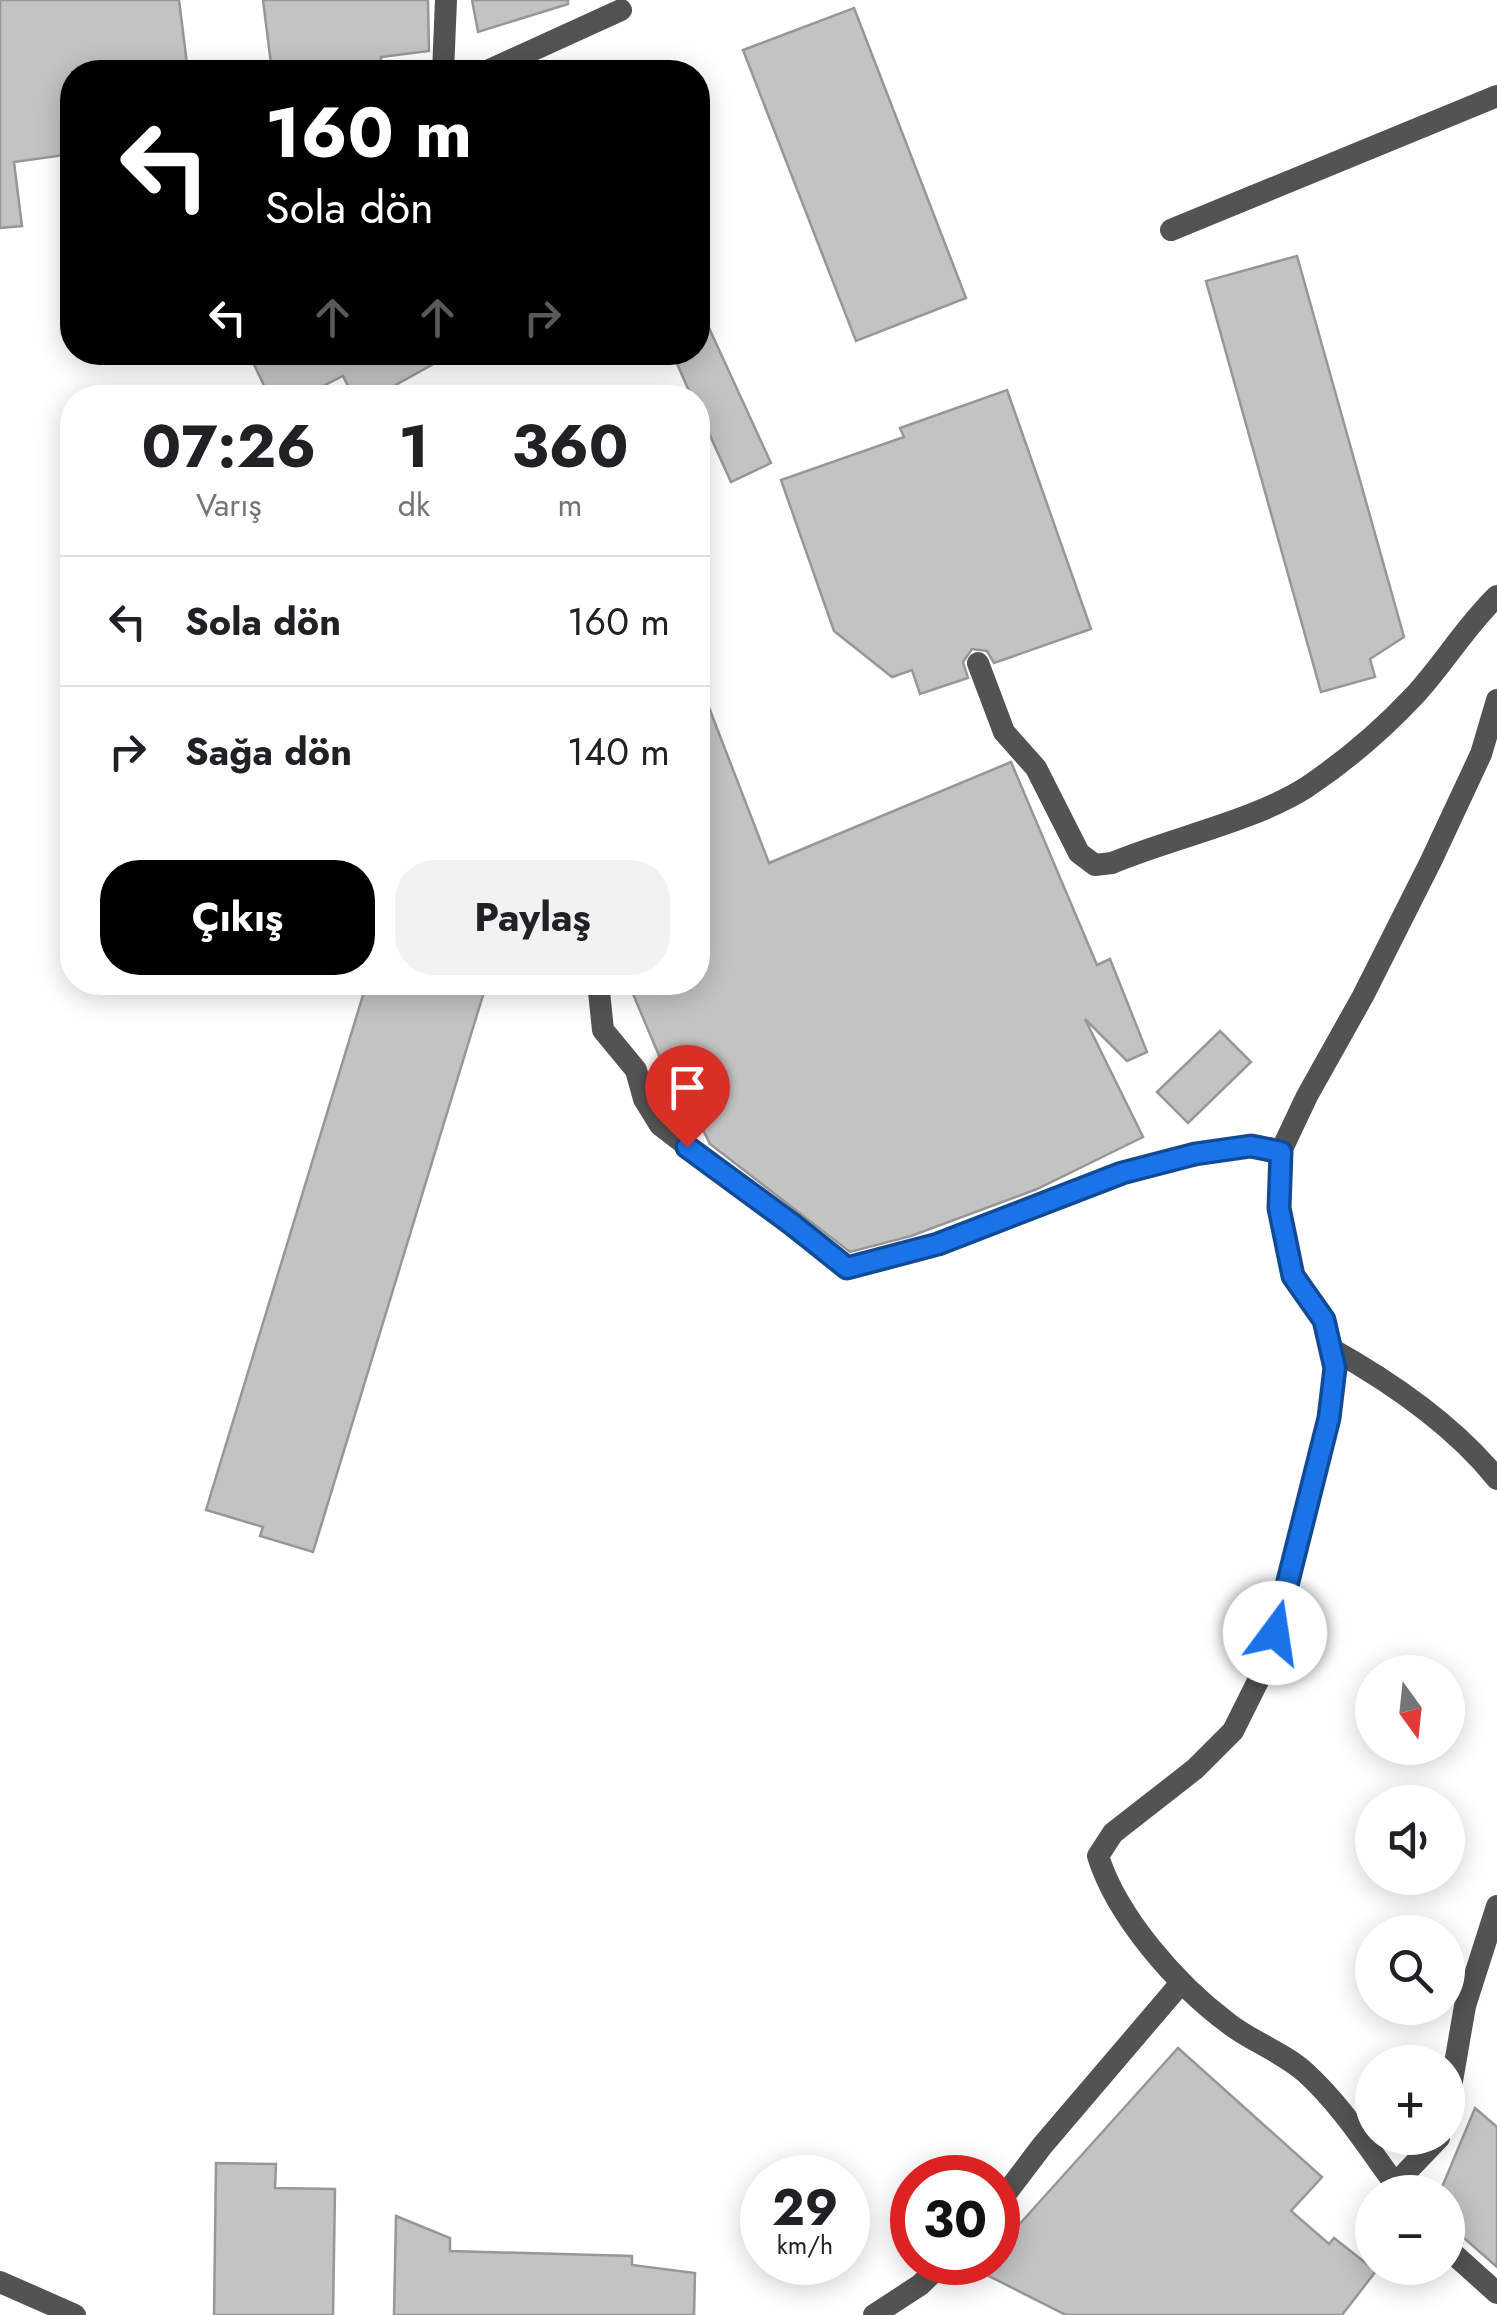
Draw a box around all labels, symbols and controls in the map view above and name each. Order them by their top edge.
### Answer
text: 160 m [265,82,472,183]
icon: left [100,100,230,230]
text: Sola dön [265,175,434,240]
icon: left [200,290,255,345]
icon: ahead [305,290,360,345]
icon: ahead [410,290,465,345]
icon: right [515,290,570,345]
text: 07:26 [141,403,316,490]
text: 1 [399,403,429,490]
text: 360 [511,403,629,490]
text: Varış [196,482,262,528]
text: dk [398,482,430,528]
text: m [558,482,582,528]
icon: left [100,594,155,649]
text: Sola dön [185,594,341,649]
text: 160 m [567,594,670,649]
icon: right [100,724,155,779]
text: Sağa dön [185,724,352,779]
text: 140 m [567,724,670,779]
button: Çıkış [100,860,375,975]
button: Paylaş [395,860,670,975]
pin [645,1045,730,1148]
icon: arrive [660,1060,715,1115]
position arrow [1223,1581,1327,1685]
north arrow [1355,1655,1465,1765]
map controls [1355,1655,1465,2285]
button: sound [1355,1785,1465,1895]
button: search [1355,1915,1465,2025]
button: + [1355,2045,1465,2155]
speed limit sign: 30 [890,2155,1020,2285]
text: 29 [772,2171,838,2244]
button: − [1355,2175,1465,2285]
text: km/h [777,2227,833,2263]

